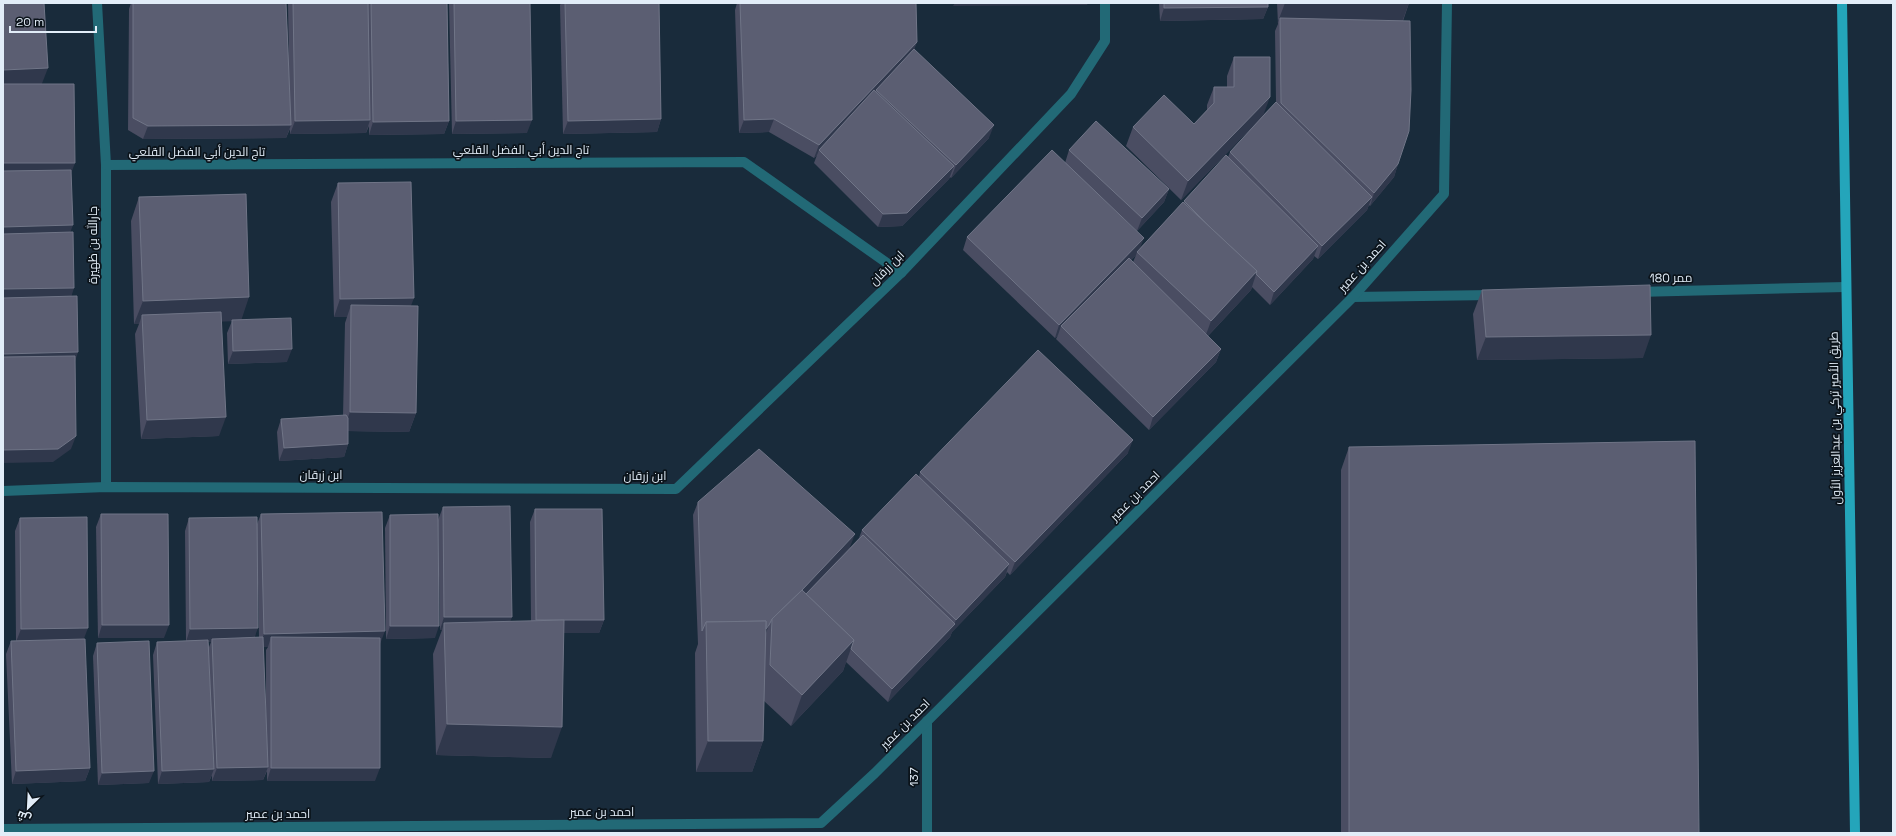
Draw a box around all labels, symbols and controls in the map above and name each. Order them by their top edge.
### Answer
scale bar [10,8,96,34]
text: 20 m [16,14,44,30]
street label: تاج الدين أبي الفضل القلعي [453,142,590,160]
street label: تاج الدين أبي الفضل القلعي [129,144,266,162]
street label: جارالله بن ظهيرة [85,206,101,284]
street label: احمد بن عمير [1334,237,1390,296]
street label: ابن زرقان [866,247,908,289]
street label: ممر 180 [1650,270,1692,286]
street label: طريق الأمير تركي بن عبدالعزيز الأول [1825,331,1847,505]
street label: ابن زرقان [299,467,343,483]
street label: ابن زرقان [623,468,667,484]
street label: احمد بن عمير [1106,468,1163,525]
street label: احمد بن عمير [876,696,933,753]
street label: 137 [906,767,922,787]
north arrow [8,788,48,828]
street label: احمد بن عمير [569,804,634,820]
street label: احمد بن عمير [245,806,310,822]
text: ش [15,808,33,826]

